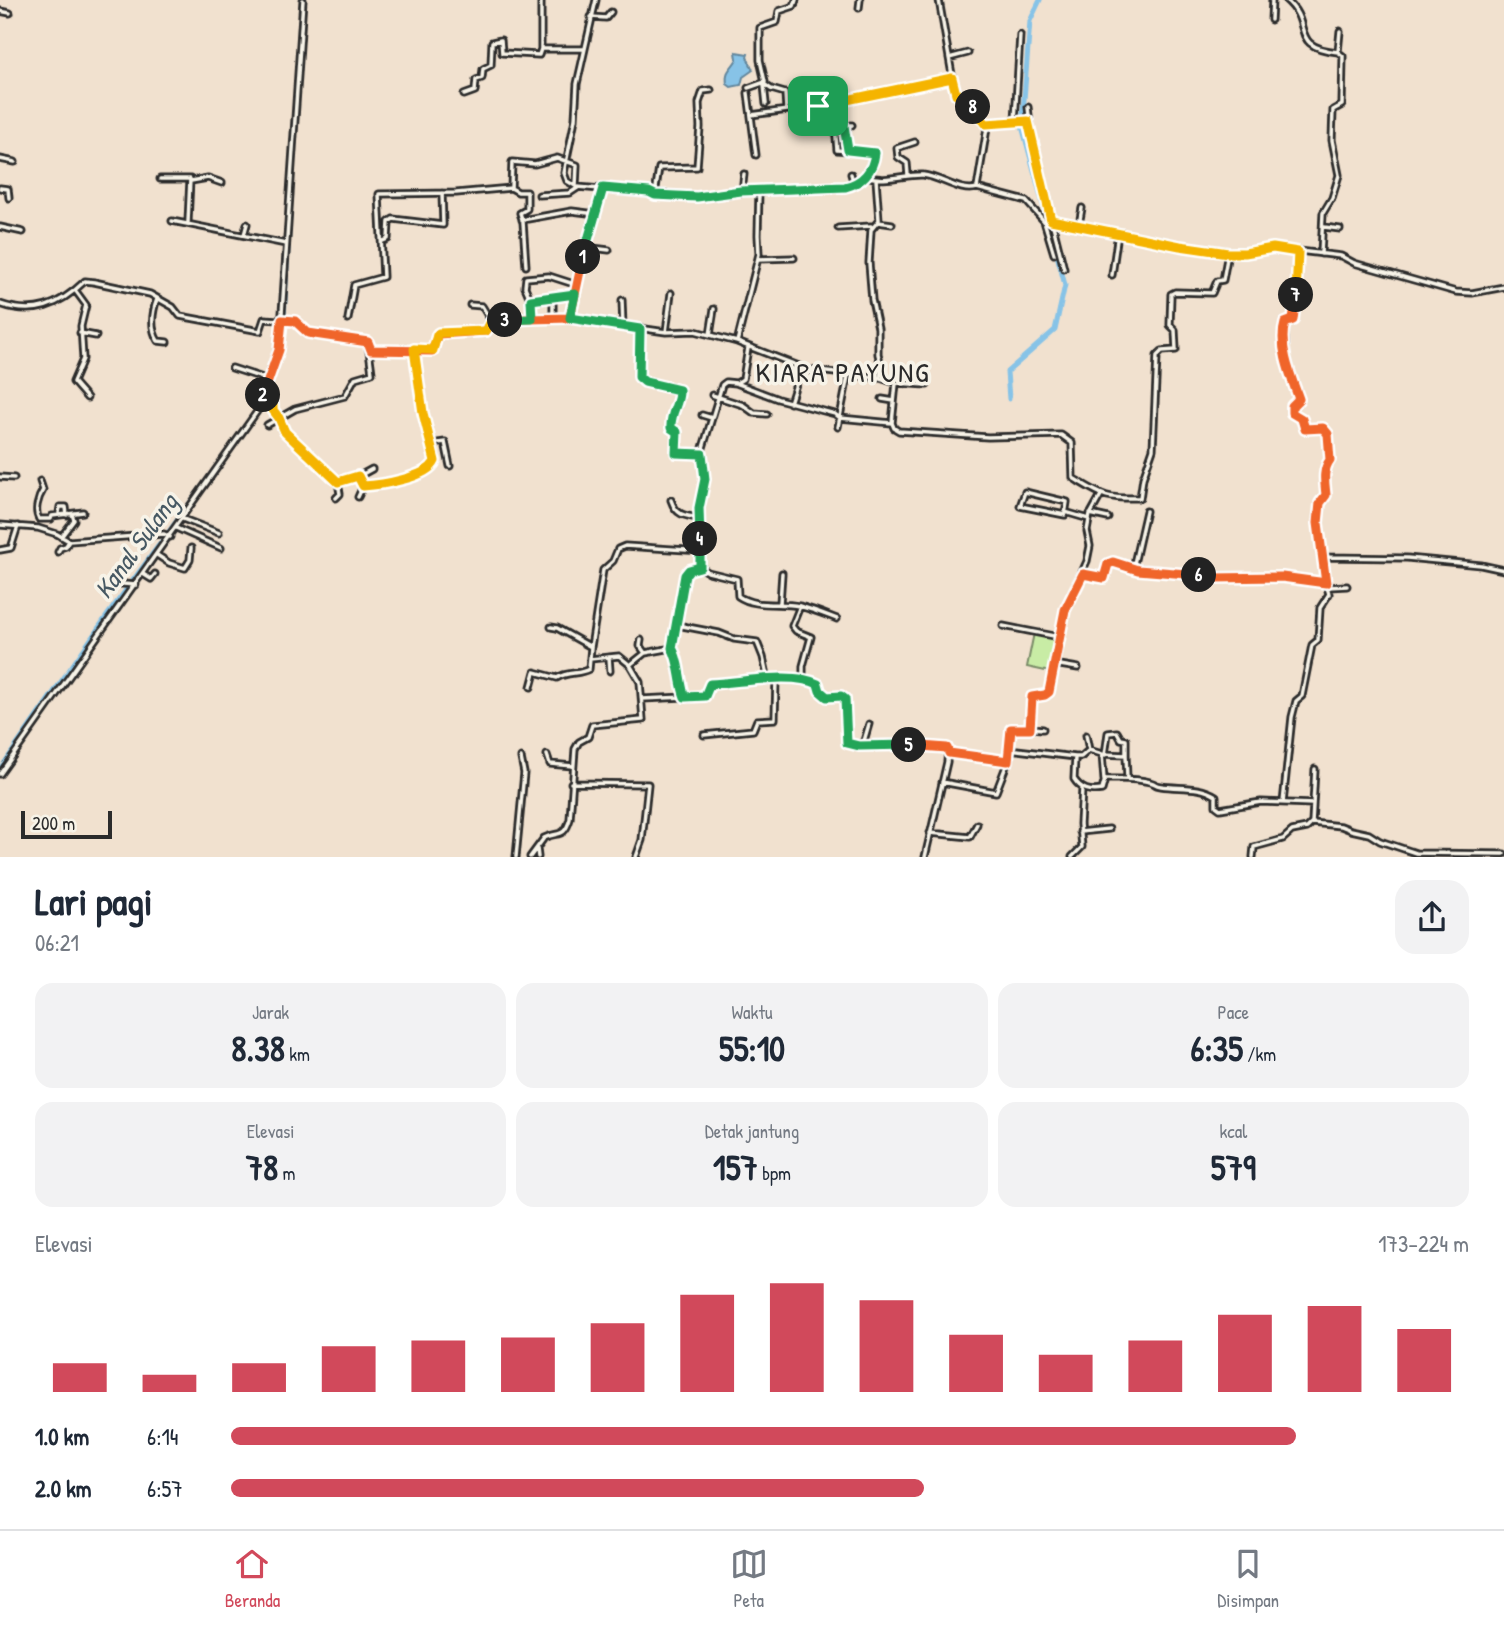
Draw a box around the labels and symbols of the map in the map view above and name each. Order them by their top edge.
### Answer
pin [788,76,848,136]
pin: 8 [956,90,990,124]
pin: 1 [566,240,600,274]
pin: 7 [1278,278,1314,312]
pin: 3 [488,302,522,338]
district label: KIARA PAYUNG [756,353,930,391]
pin: 2 [246,378,280,412]
water label: Kanal Sulang [86,485,187,606]
pin: 4 [682,522,718,556]
pin: 6 [1182,558,1216,592]
pin: 5 [892,728,926,762]
scale bar [21,808,112,840]

